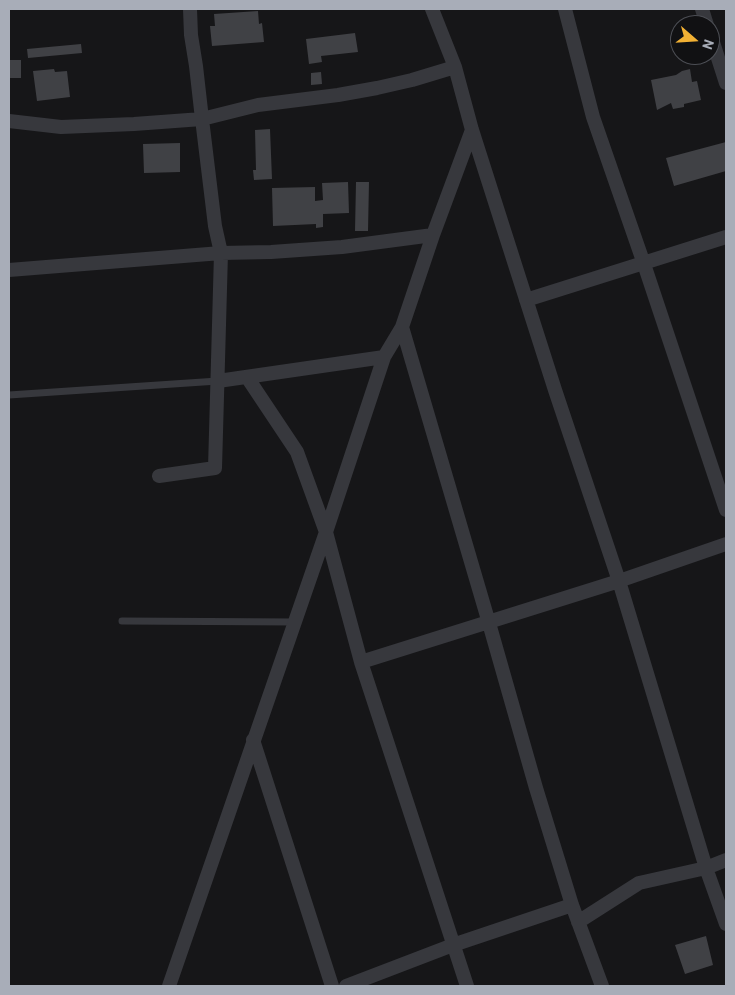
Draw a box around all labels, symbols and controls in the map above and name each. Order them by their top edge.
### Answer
north arrow [670,15,720,65]
text: N [699,38,718,52]

